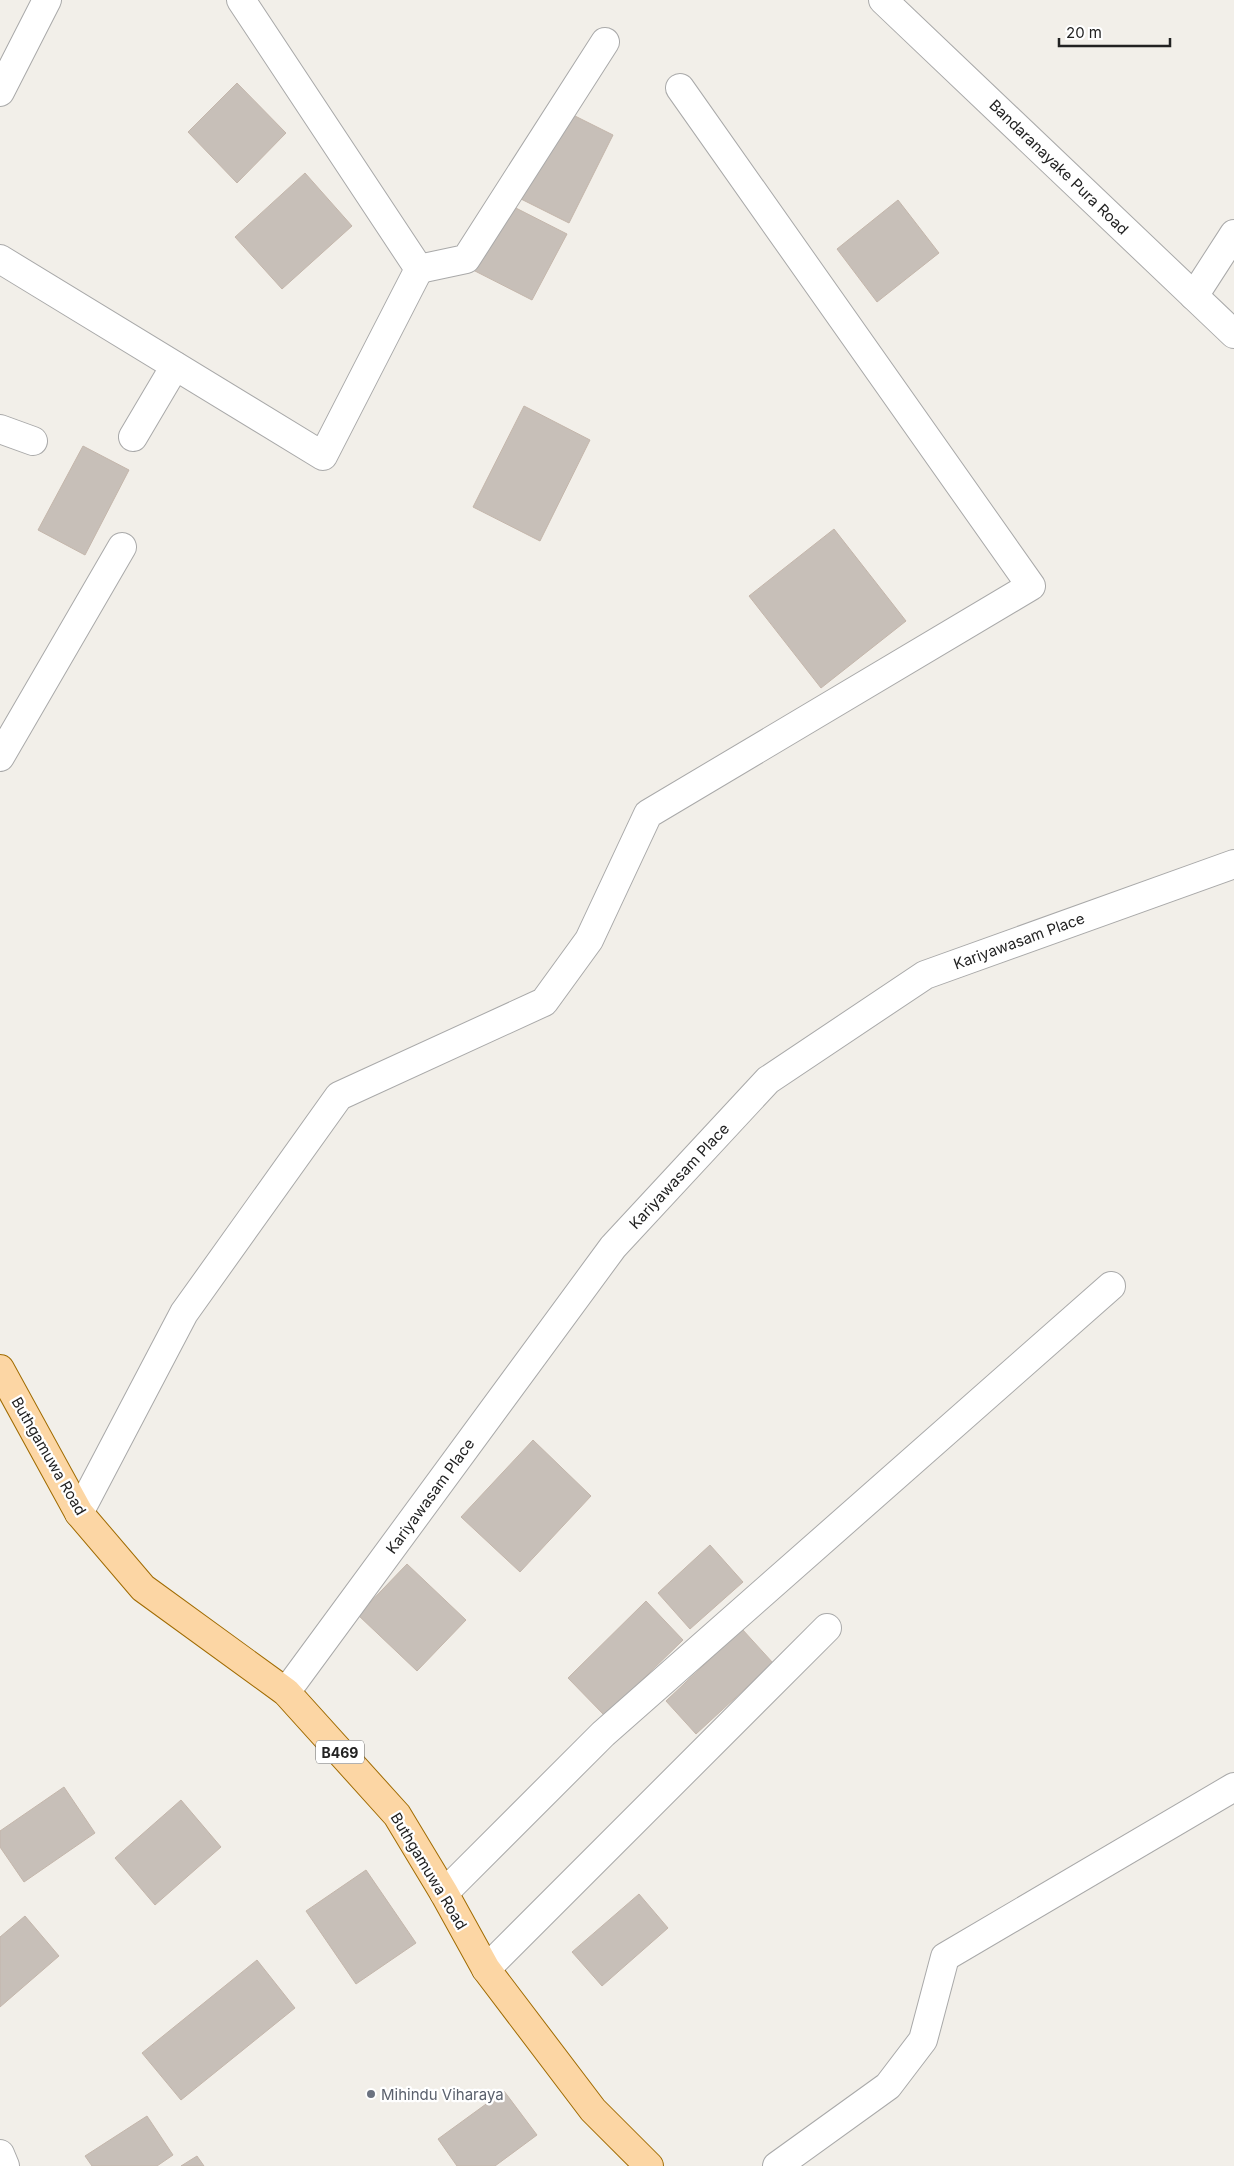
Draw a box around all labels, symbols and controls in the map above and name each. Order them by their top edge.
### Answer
scale bar [1059,15,1170,47]
text: 20 m [1066,23,1102,42]
street label: Bandaranayake Pura Road [985,95,1133,239]
street label: Kariyawasam Place [951,908,1087,974]
street label: Kariyawasam Place [625,1119,733,1233]
street label: Buthgamuwa Road [7,1394,91,1518]
street label: Kariyawasam Place [382,1435,478,1557]
road number: B469 [316,1740,364,1764]
street label: Buthgamuwa Road [387,1809,471,1933]
place label: Mihindu Viharaya [381,2085,504,2104]
marker: Mihindu Viharaya [365,2088,377,2100]

